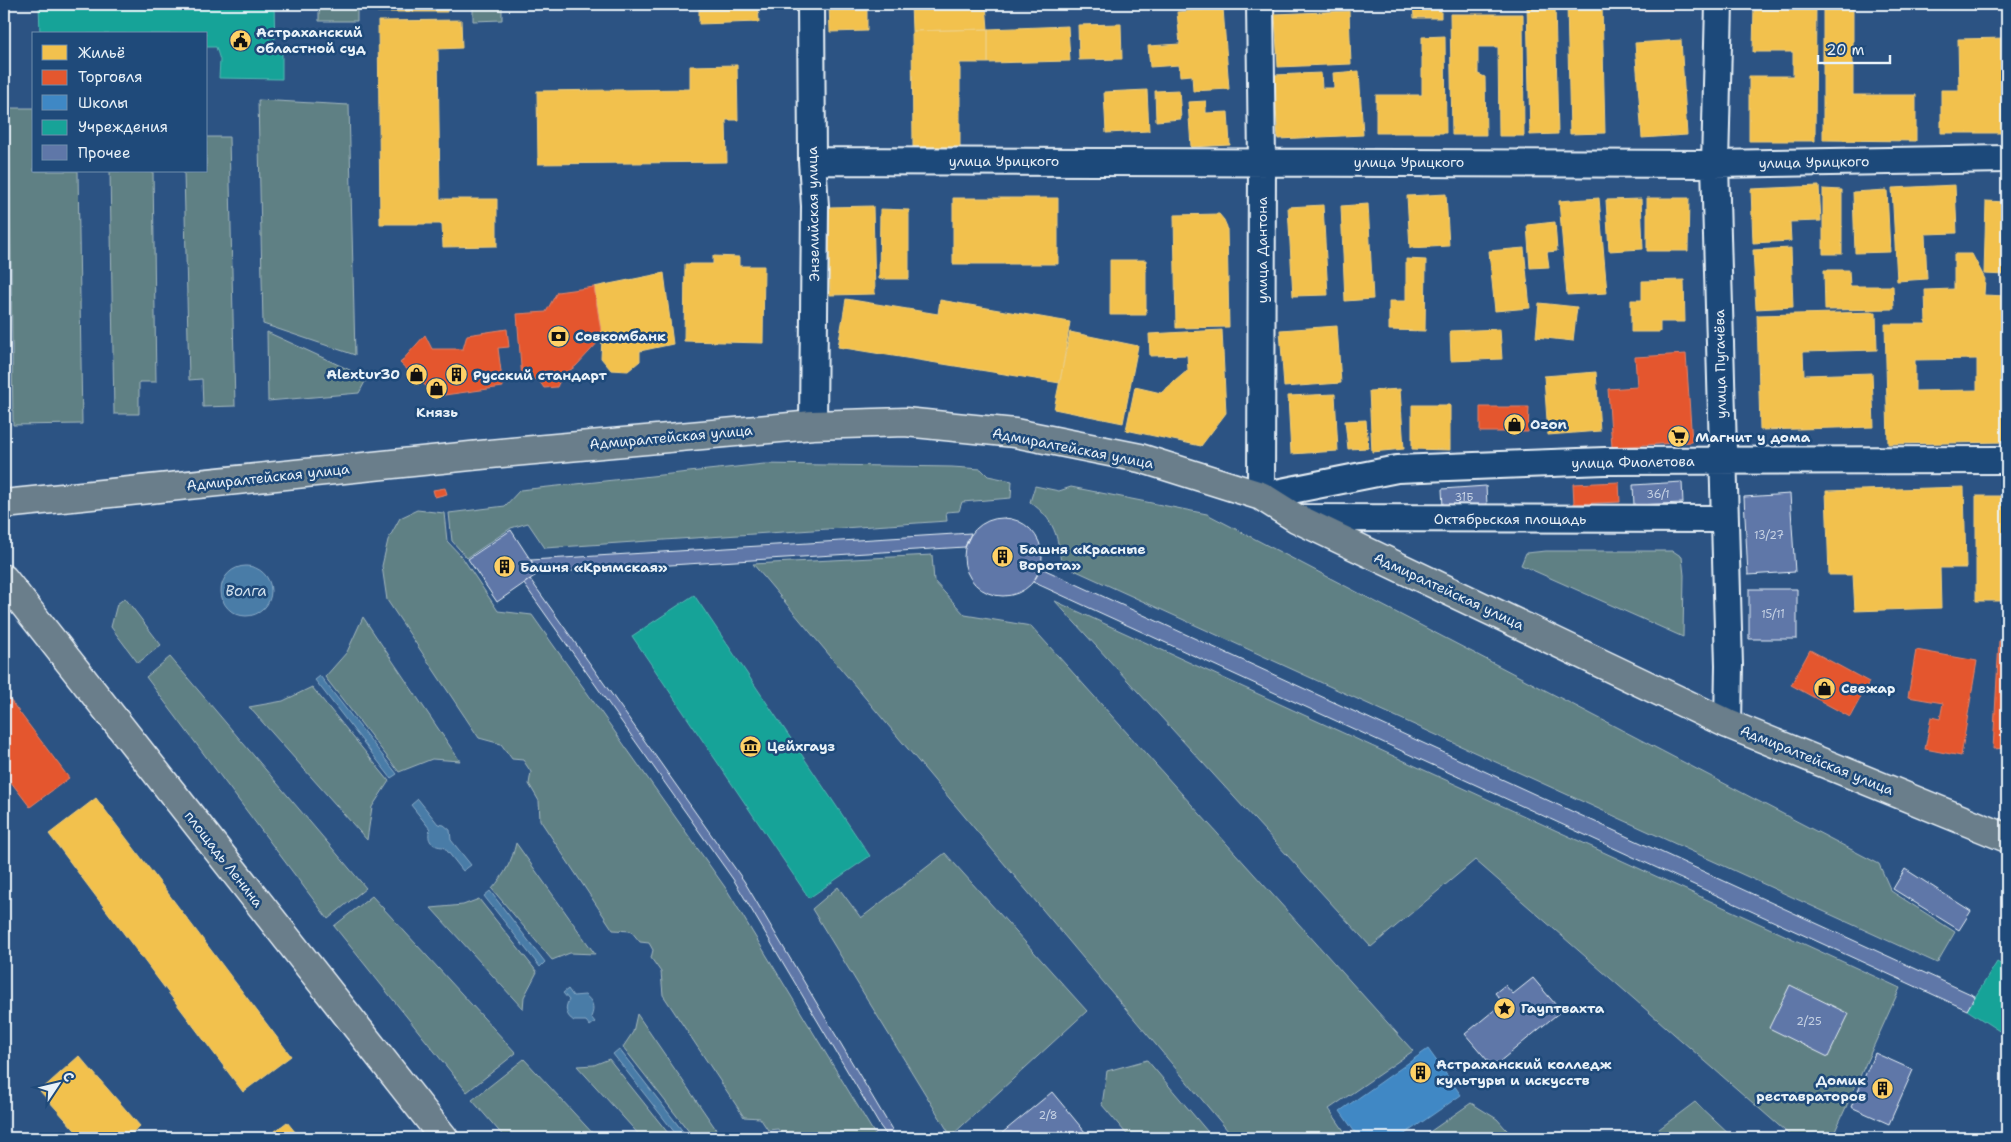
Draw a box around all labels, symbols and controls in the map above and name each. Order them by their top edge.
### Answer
place label: Астраханский областной суд [256,23,366,57]
public building icon: Астраханский областной суд [228,28,252,52]
legend [32,32,208,172]
scale bar [1818,32,1891,64]
text: 20 m [1826,40,1865,60]
text: Жильё [78,43,125,63]
text: Торговля [78,67,143,87]
text: Школы [78,93,128,113]
text: Учреждения [78,117,168,137]
text: Прочее [78,143,130,163]
street label: Энзелийская улица [803,146,823,282]
street label: улица Урицкого [949,152,1059,170]
street label: улица Урицкого [1759,152,1869,172]
street label: улица Урицкого [1354,153,1464,171]
street label: улица Дантона [1253,197,1271,303]
street label: улица Пугачёва [1710,309,1730,419]
bank icon: Совкомбанк [547,324,571,348]
place label: Совкомбанк [575,327,666,345]
shop icon: Alextur30 [404,362,428,386]
building icon: Русский стандарт [445,363,469,387]
place label: Alextur30 [326,365,400,383]
place label: Русский стандарт [473,366,607,384]
shop icon: Князь [425,377,449,401]
place label: Князь [416,403,458,421]
shop icon: Ozon [1502,412,1526,436]
place label: Ozon [1530,415,1567,433]
street label: Адмиралтейская улица [589,421,754,453]
street label: Адмиралтейская улица [991,424,1155,473]
supermarket icon: Магнит у дома [1667,425,1691,449]
place label: Магнит у дома [1695,428,1811,446]
street label: улица Фиолетова [1571,452,1695,472]
street label: Адмиралтейская улица [186,459,351,495]
house number: 36/1 [1646,487,1670,502]
house number: 31Б [1455,490,1473,505]
street label: Октябрьская площадь [1434,510,1586,528]
house number: 13/27 [1754,528,1784,543]
place label: Башня «Красные Ворота» [1019,540,1146,574]
building icon: Башня «Красные Ворота» [991,545,1015,569]
street label: Адмиралтейская улица [1371,548,1527,634]
building icon: Башня «Крымская» [492,555,516,579]
place label: Башня «Крымская» [520,558,668,576]
water label: Волга [225,581,267,601]
house number: 15/11 [1761,607,1785,622]
shop icon: Свежар [1813,676,1837,700]
place label: Свежар [1841,679,1896,697]
street label: Адмиралтейская улица [1738,721,1897,799]
museum icon: Цейхгауз [739,734,763,758]
place label: Цейхгауз [767,737,835,755]
street label: площадь Ленина [181,807,267,911]
place icon: Гауптвахта [1493,996,1517,1020]
place label: Гауптвахта [1521,999,1605,1017]
house number: 2/25 [1796,1014,1822,1029]
place label: Астраханский колледж культуры и искусств [1436,1055,1612,1089]
north arrow [32,1060,82,1110]
building icon: Астраханский колледж культуры и искусств [1408,1060,1432,1084]
text: С [59,1068,78,1085]
place label: Домик реставраторов [1756,1071,1866,1105]
building icon: Домик реставраторов [1870,1076,1894,1100]
house number: 2/8 [1038,1108,1058,1123]

